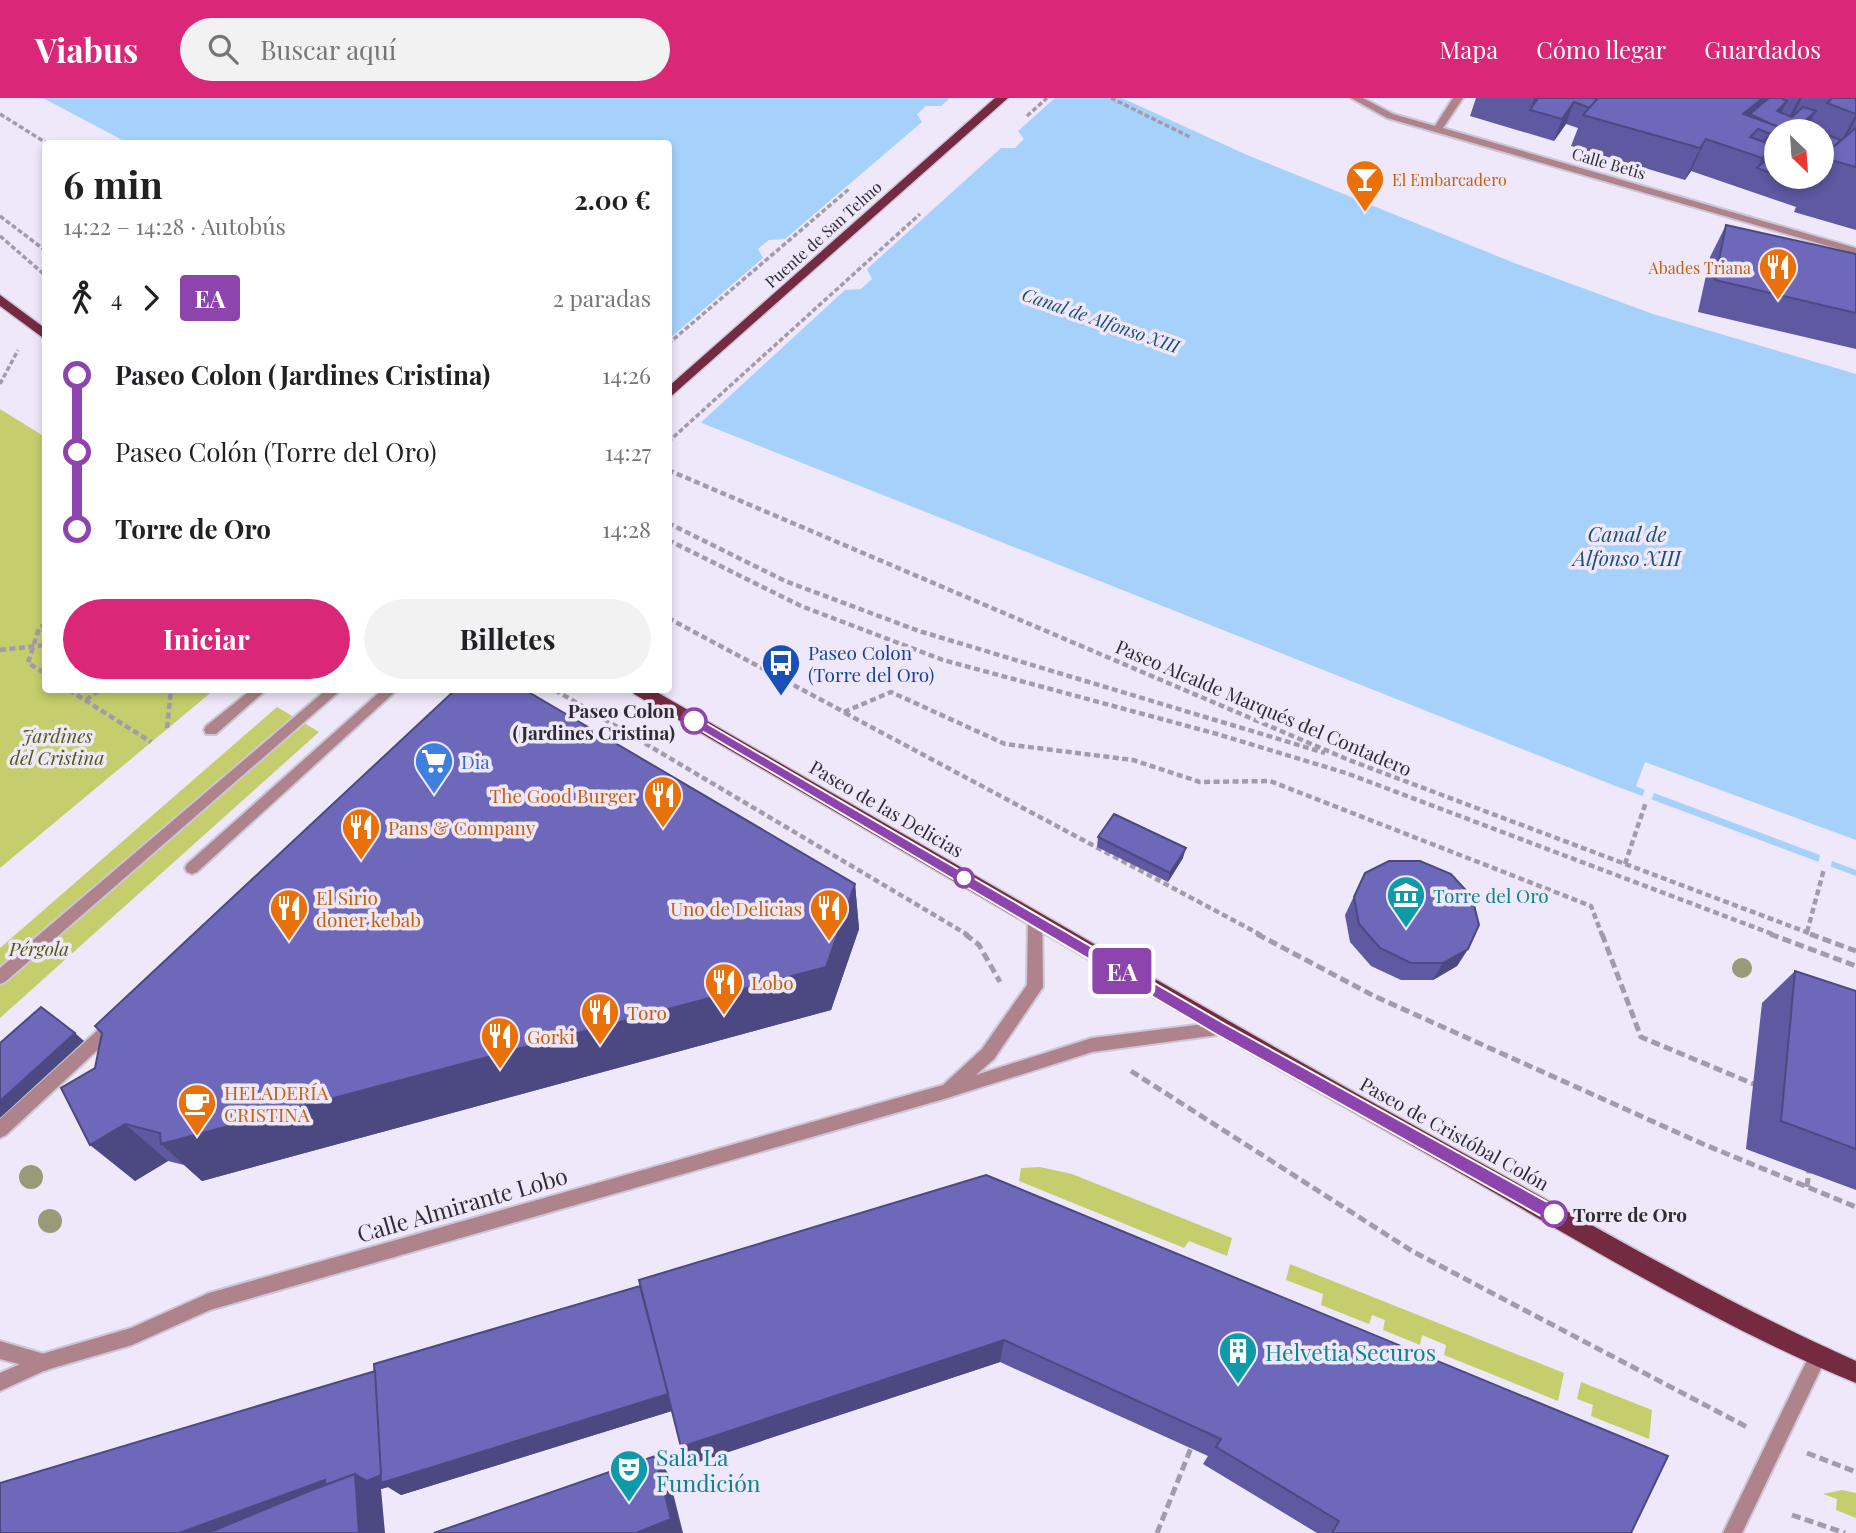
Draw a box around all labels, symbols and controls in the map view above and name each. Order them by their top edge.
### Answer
search box [180,18,670,81]
text: Viabus [35,27,138,71]
icon: search [204,30,242,68]
text: Buscar aquí [260,32,396,67]
text: Mapa [1440,33,1498,65]
text: Cómo llegar [1536,33,1666,65]
text: Guardados [1704,33,1821,65]
north arrow [1764,119,1834,189]
map controls [1764,119,1834,189]
street label: Calle Betis [1570,142,1648,184]
text: 6 min [63,158,163,209]
bar icon: El Embarcadero [1344,158,1386,213]
place label: El Embarcadero [1392,169,1507,190]
street label: Puente de San Telmo [760,176,886,292]
text: 2.00 € [574,182,651,217]
text: 14:22 – 14:28 · Autobús [63,210,286,241]
restaurant icon: Abades Triana [1757,246,1799,301]
place label: Abades Triana [1648,257,1751,278]
icon: walk [63,279,101,317]
icon: forward [132,279,170,317]
text: 4 [111,282,122,313]
text: EA [194,282,226,314]
text: 2 paradas [553,282,651,313]
water label: Canal de Alfonso XIII [1019,282,1185,359]
text: Paseo Colon (Jardines Cristina) [115,357,490,392]
text: 14:26 [602,359,651,390]
text: Paseo Colón (Torre del Oro) [115,434,437,469]
text: 14:27 [605,436,651,467]
text: Torre de Oro [115,511,271,546]
text: 14:28 [602,513,651,544]
water label: Canal de Alfonso XIII [1571,519,1683,571]
button: Iniciar [63,599,350,679]
button: Billetes [364,599,651,679]
street label: Paseo Alcalde Marqués del Contadero [1112,633,1416,781]
place label: Paseo Colon (Torre del Oro) [808,639,934,687]
bus stop icon: Paseo Colon (Torre del Oro) [760,642,802,697]
place label: Paseo Colon (Jardines Cristina) [513,697,675,745]
marker: Paseo Colon (Jardines Cristina) [681,708,707,734]
park label: Jardines del Cristina [10,722,104,770]
supermarket icon: Dia [413,740,455,795]
place label: Dia [461,748,490,774]
street label: Paseo de las Delicias [805,753,969,863]
restaurant icon: The Good Burger [642,774,684,829]
place label: The Good Burger [490,782,637,808]
restaurant icon: Pans & Company [340,806,382,861]
place label: Pans & Company [388,814,536,840]
unlabelled marker [954,868,974,888]
museum icon: Torre del Oro [1385,874,1427,929]
place label: Torre del Oro [1433,882,1549,908]
place label: El Sirio doner kebab [316,884,421,932]
restaurant icon: El Sirio doner kebab [268,887,310,942]
restaurant icon: Uno de Delicias [808,887,850,942]
place label: Uno de Delicias [670,895,802,921]
park label: Pérgola [8,935,69,961]
line badge: EA [1090,948,1154,994]
text: EA [1106,955,1138,987]
restaurant icon: Lobo [703,961,745,1016]
place label: Lobo [751,969,794,995]
restaurant icon: Toro [579,991,621,1046]
place label: Toro [627,999,667,1025]
restaurant icon: Gorki [479,1015,521,1070]
place label: Gorki [527,1023,575,1049]
street label: Paseo de Cristóbal Colón [1356,1070,1555,1196]
place label: HELADERÍA CRISTINA [224,1079,330,1127]
cafe icon: HELADERÍA CRISTINA [176,1082,218,1137]
street label: Calle Almirante Lobo [353,1159,571,1249]
marker: Torre de Oro [1541,1201,1567,1227]
place label: Torre de Oro [1573,1201,1687,1227]
building icon: Helvetia Securos [1217,1330,1259,1385]
place label: Helvetia Securos [1265,1336,1436,1367]
place label: Sala La Fundición [656,1441,761,1498]
theatre icon: Sala La Fundición [608,1448,650,1503]

